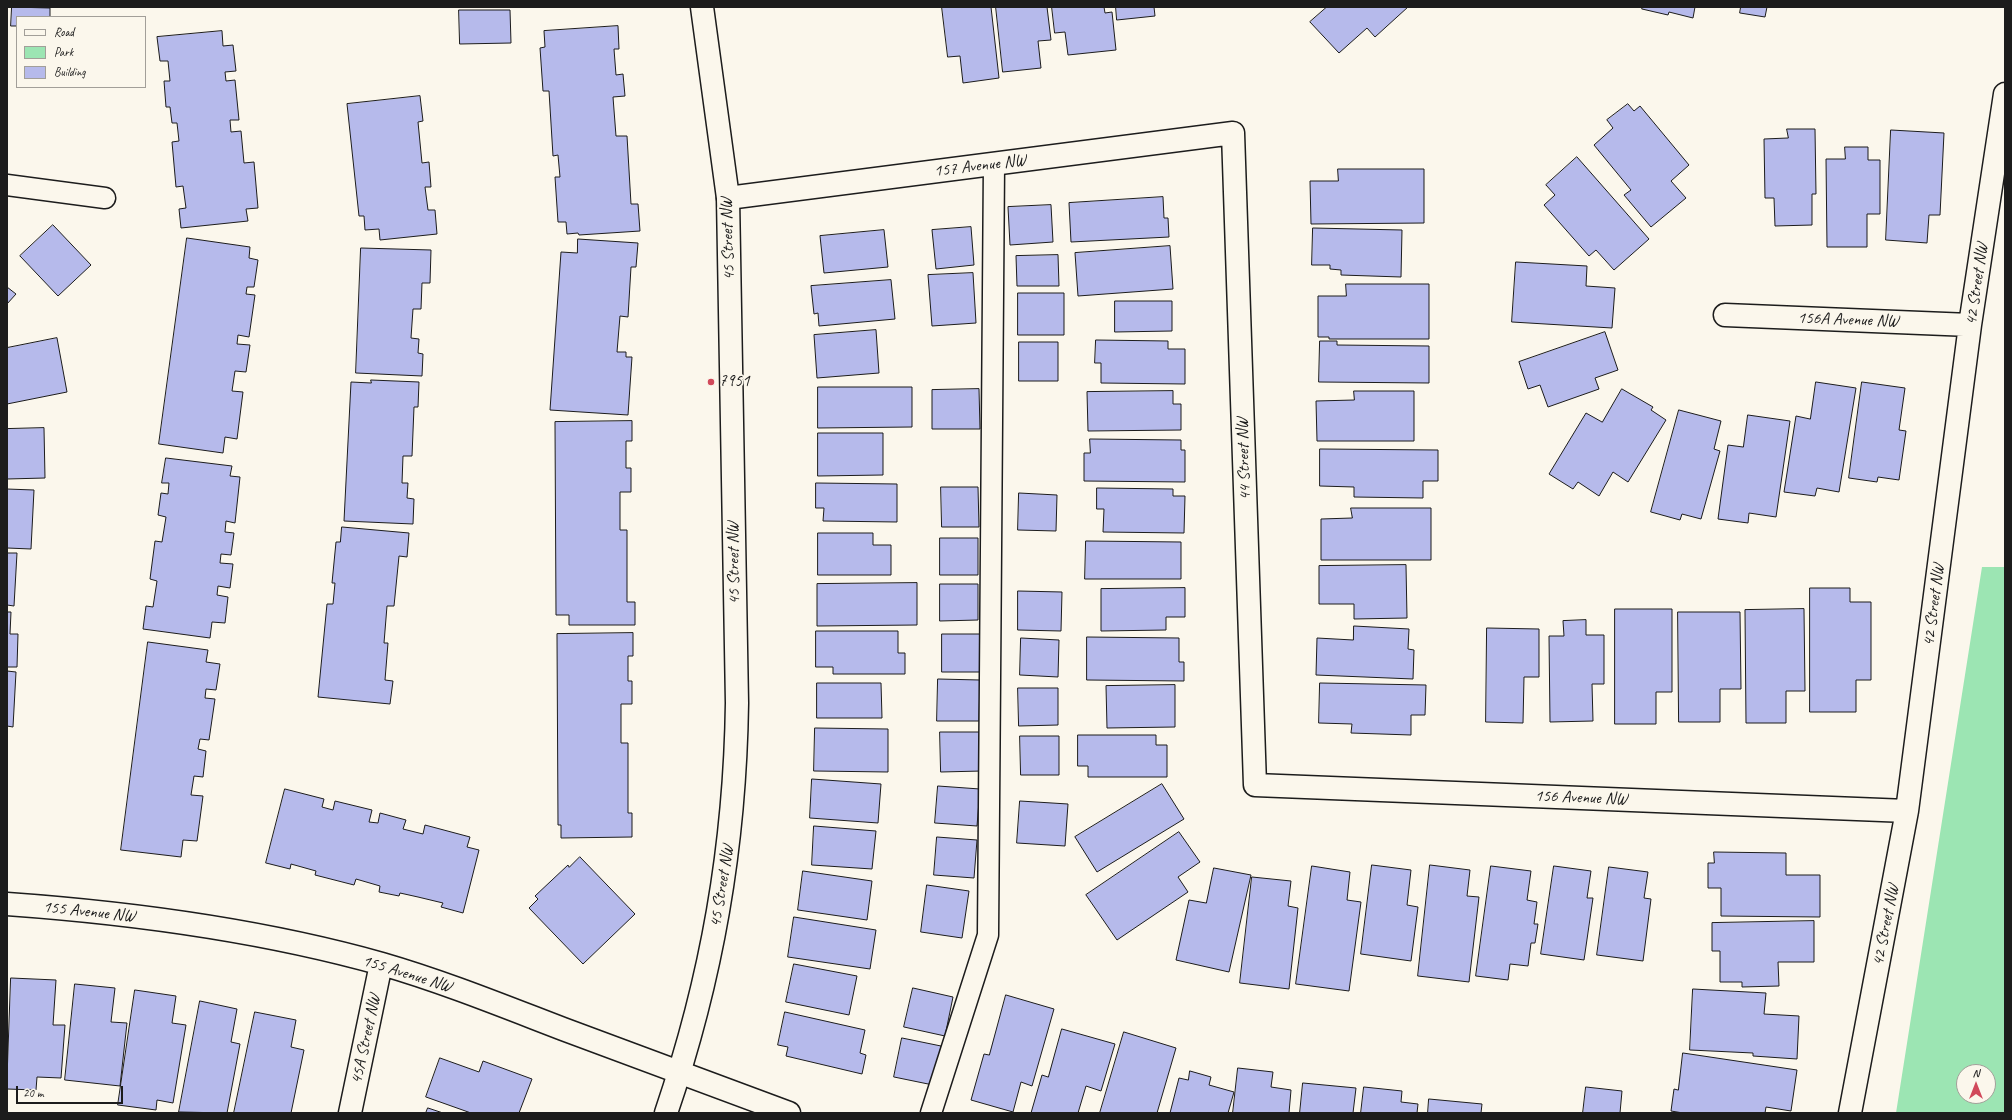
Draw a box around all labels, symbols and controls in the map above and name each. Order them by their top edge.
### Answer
legend [16,16,146,88]
text: Road [54,24,74,40]
text: Park [54,44,73,60]
text: Building [54,64,86,80]
street label: 157 Avenue NW [933,150,1027,182]
street label: 45 Street NW [716,197,740,281]
street label: 42 Street NW [1961,241,1993,327]
street label: 156A Avenue NW [1797,308,1899,332]
place label: 7951 [719,372,750,392]
marker: 7951 [706,377,716,387]
street label: 44 Street NW [1232,417,1256,501]
street label: 45 Street NW [723,521,745,605]
street label: 42 Street NW [1919,563,1949,647]
street label: 156 Avenue NW [1534,786,1628,810]
street label: 45 Street NW [705,843,739,929]
street label: 42 Street NW [1868,882,1904,968]
street label: 155 Avenue NW [42,897,136,927]
street label: 155 Avenue NW [360,951,454,997]
street label: 45A Street NW [347,992,385,1086]
north arrow [1956,1064,1996,1104]
text: N [1973,1066,1979,1080]
scale bar [18,1078,125,1104]
text: 20 m [23,1085,43,1101]

